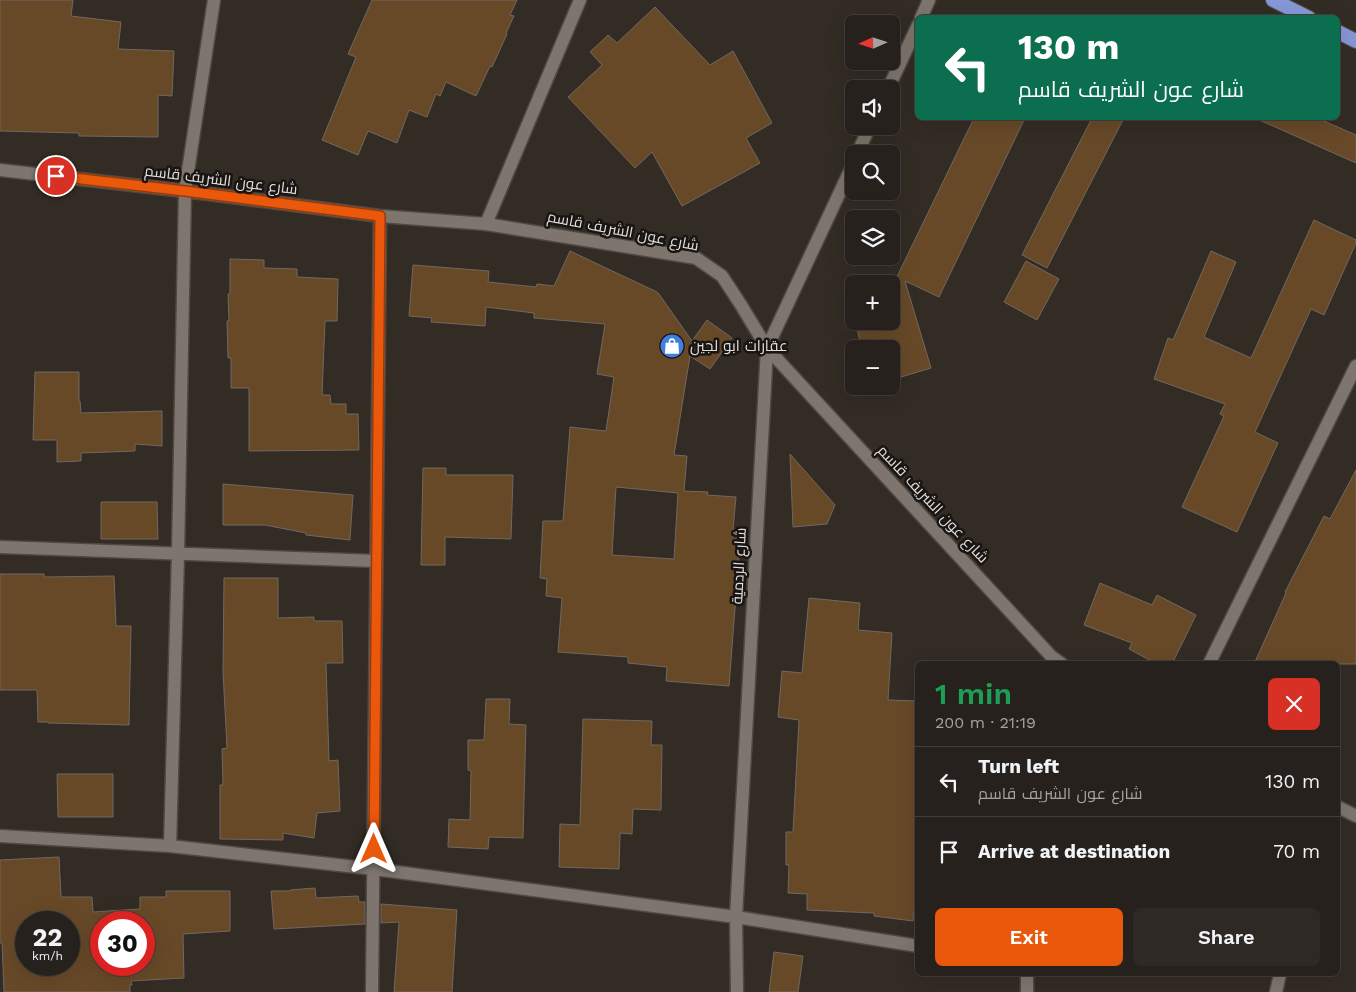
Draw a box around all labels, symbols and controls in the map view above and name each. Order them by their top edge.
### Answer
north arrow [845,15,900,70]
map controls [845,15,900,395]
text: 130 m [1018,26,1119,68]
icon: left [935,35,1000,100]
text: شارع عون الشريف قاسم [1018,77,1244,102]
button: sound [845,80,900,135]
button: search [845,145,900,200]
pin [35,155,77,197]
icon: arrive [42,162,70,190]
street label: شارع عون الشريف قاسم [143,162,299,200]
street label: شارع عون الشريف قاسم [545,207,700,257]
button: layers [845,210,900,265]
button: + [845,275,900,330]
shop icon: عقارات ابو لجين [659,333,685,359]
place label: عقارات ابو لجين [690,337,788,356]
button: − [845,340,900,395]
street label: شارع عون الشريف قاسم [872,442,992,568]
street label: شارع الردمية [728,527,752,605]
text: 1 min [935,676,1012,711]
button: close [1268,678,1320,730]
text: 200 m · 21:19 [935,713,1036,732]
text: Turn left [978,755,1059,778]
icon: left [935,768,963,796]
text: 130 m [1265,770,1320,793]
text: شارع عون الشريف قاسم [978,784,1142,803]
position arrow [347,822,399,874]
icon: arrive [935,838,963,866]
text: Arrive at destination [978,840,1170,863]
text: 70 m [1273,840,1320,863]
button: Exit [935,908,1123,966]
button: Share [1133,908,1320,966]
speed limit sign: 30 [90,911,155,976]
text: 22 [33,923,62,952]
text: km/h [32,949,63,963]

